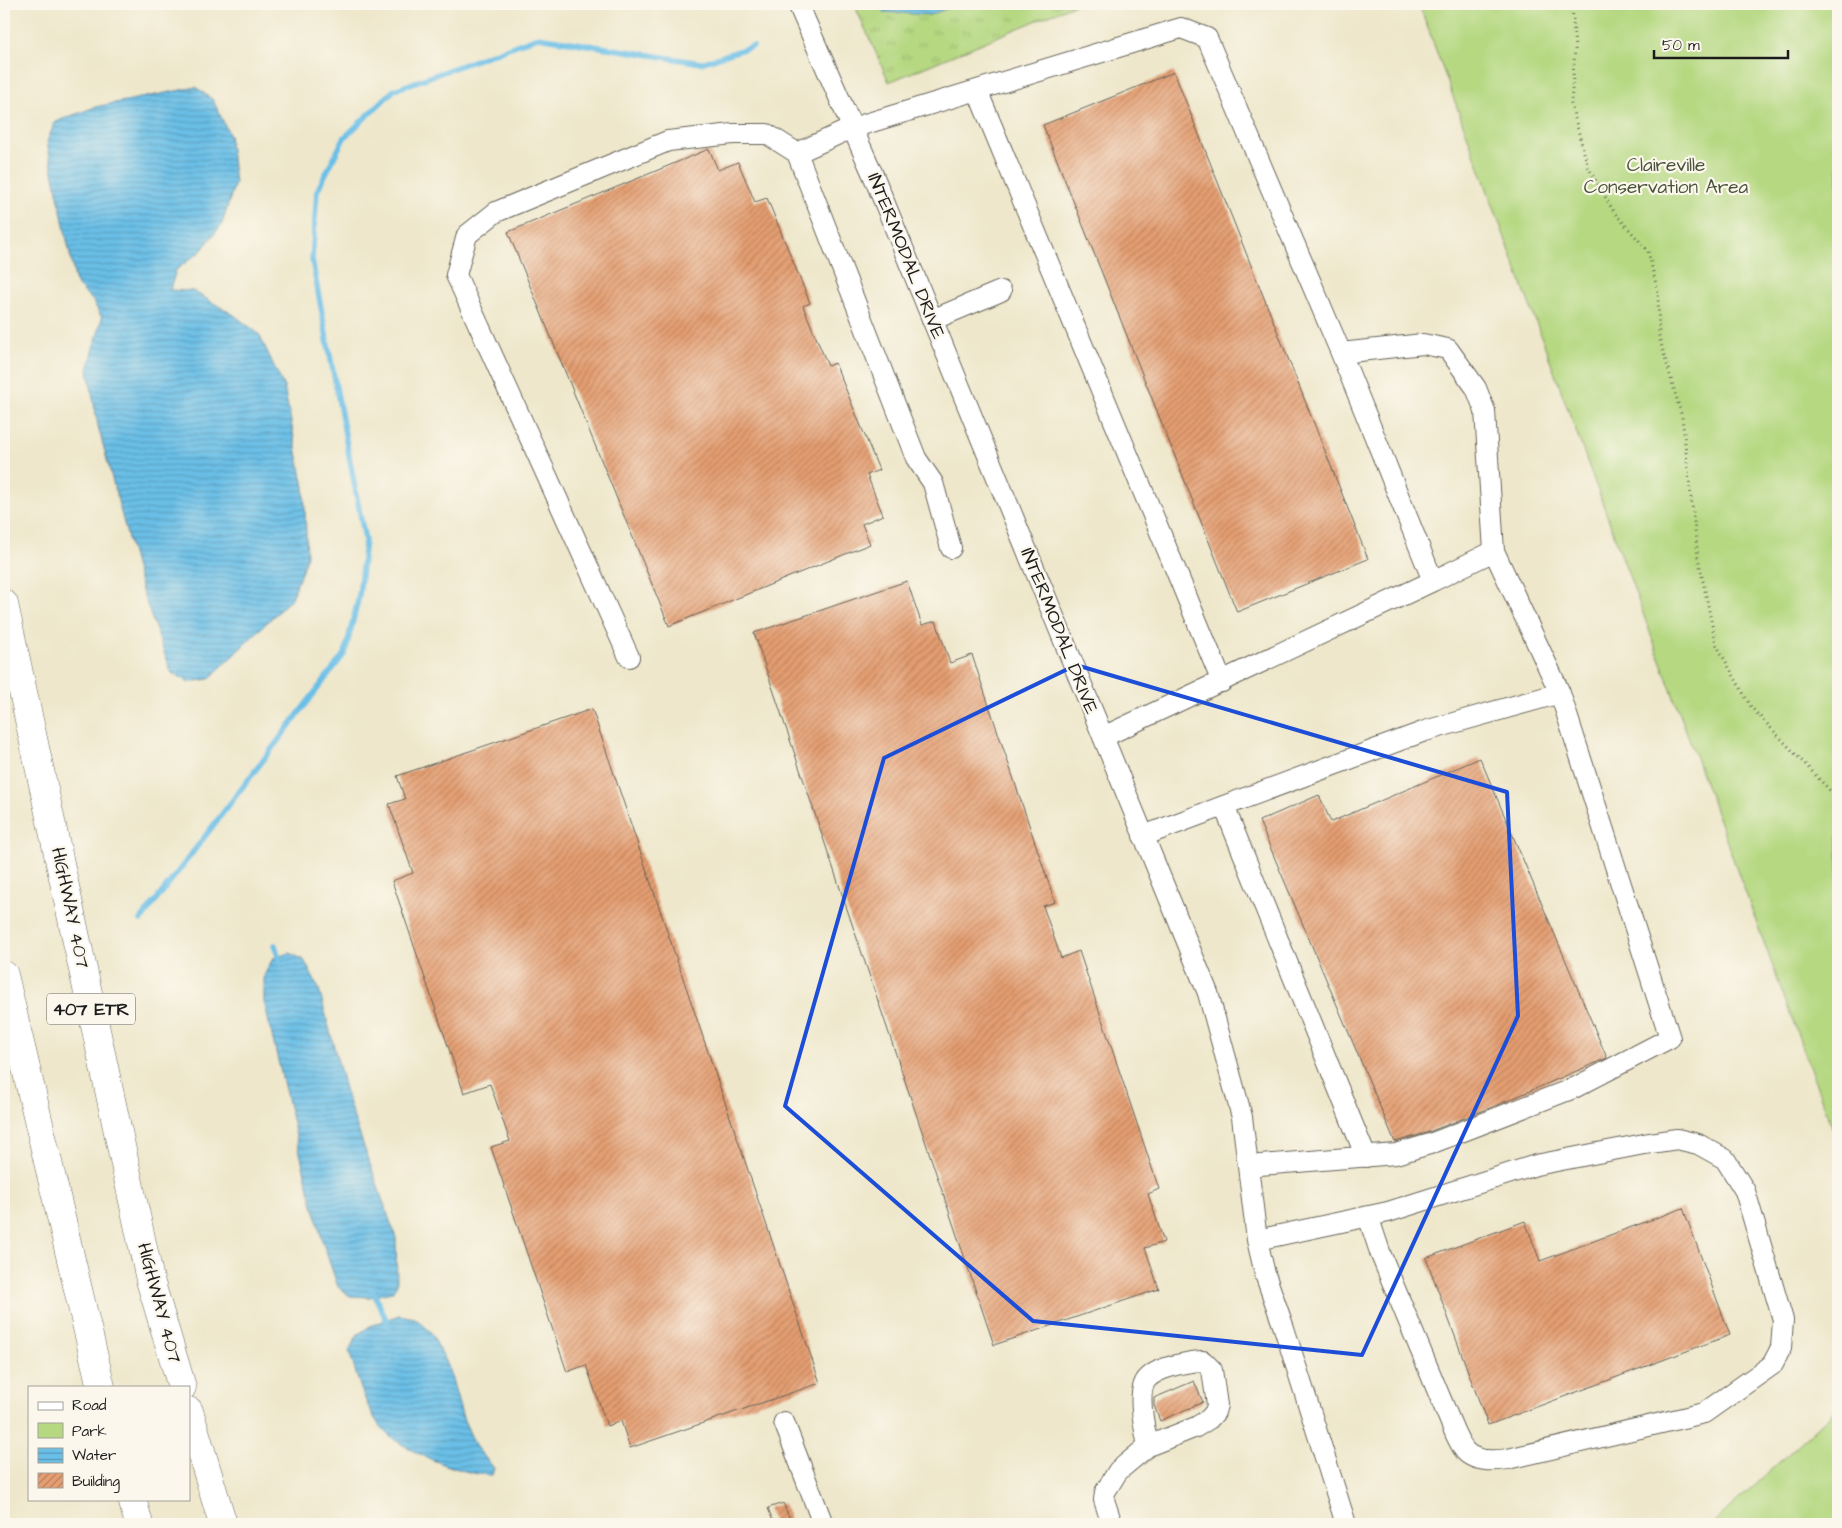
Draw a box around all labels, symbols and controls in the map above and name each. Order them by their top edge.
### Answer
scale bar [1654,28,1788,60]
text: 50 m [1662,35,1700,56]
park label: Claireville Conservation Area [1584,152,1749,201]
street label: INTERMODAL DRIVE [860,169,952,343]
street label: INTERMODAL DRIVE [1013,544,1105,718]
street label: HIGHWAY 407 [44,845,96,971]
road number: 407 ETR [47,994,135,1024]
street label: HIGHWAY 407 [130,1240,188,1366]
legend [28,1386,190,1500]
text: Road [72,1395,107,1416]
text: Park [72,1421,107,1442]
text: Water [72,1445,116,1466]
text: Building [72,1471,120,1493]

